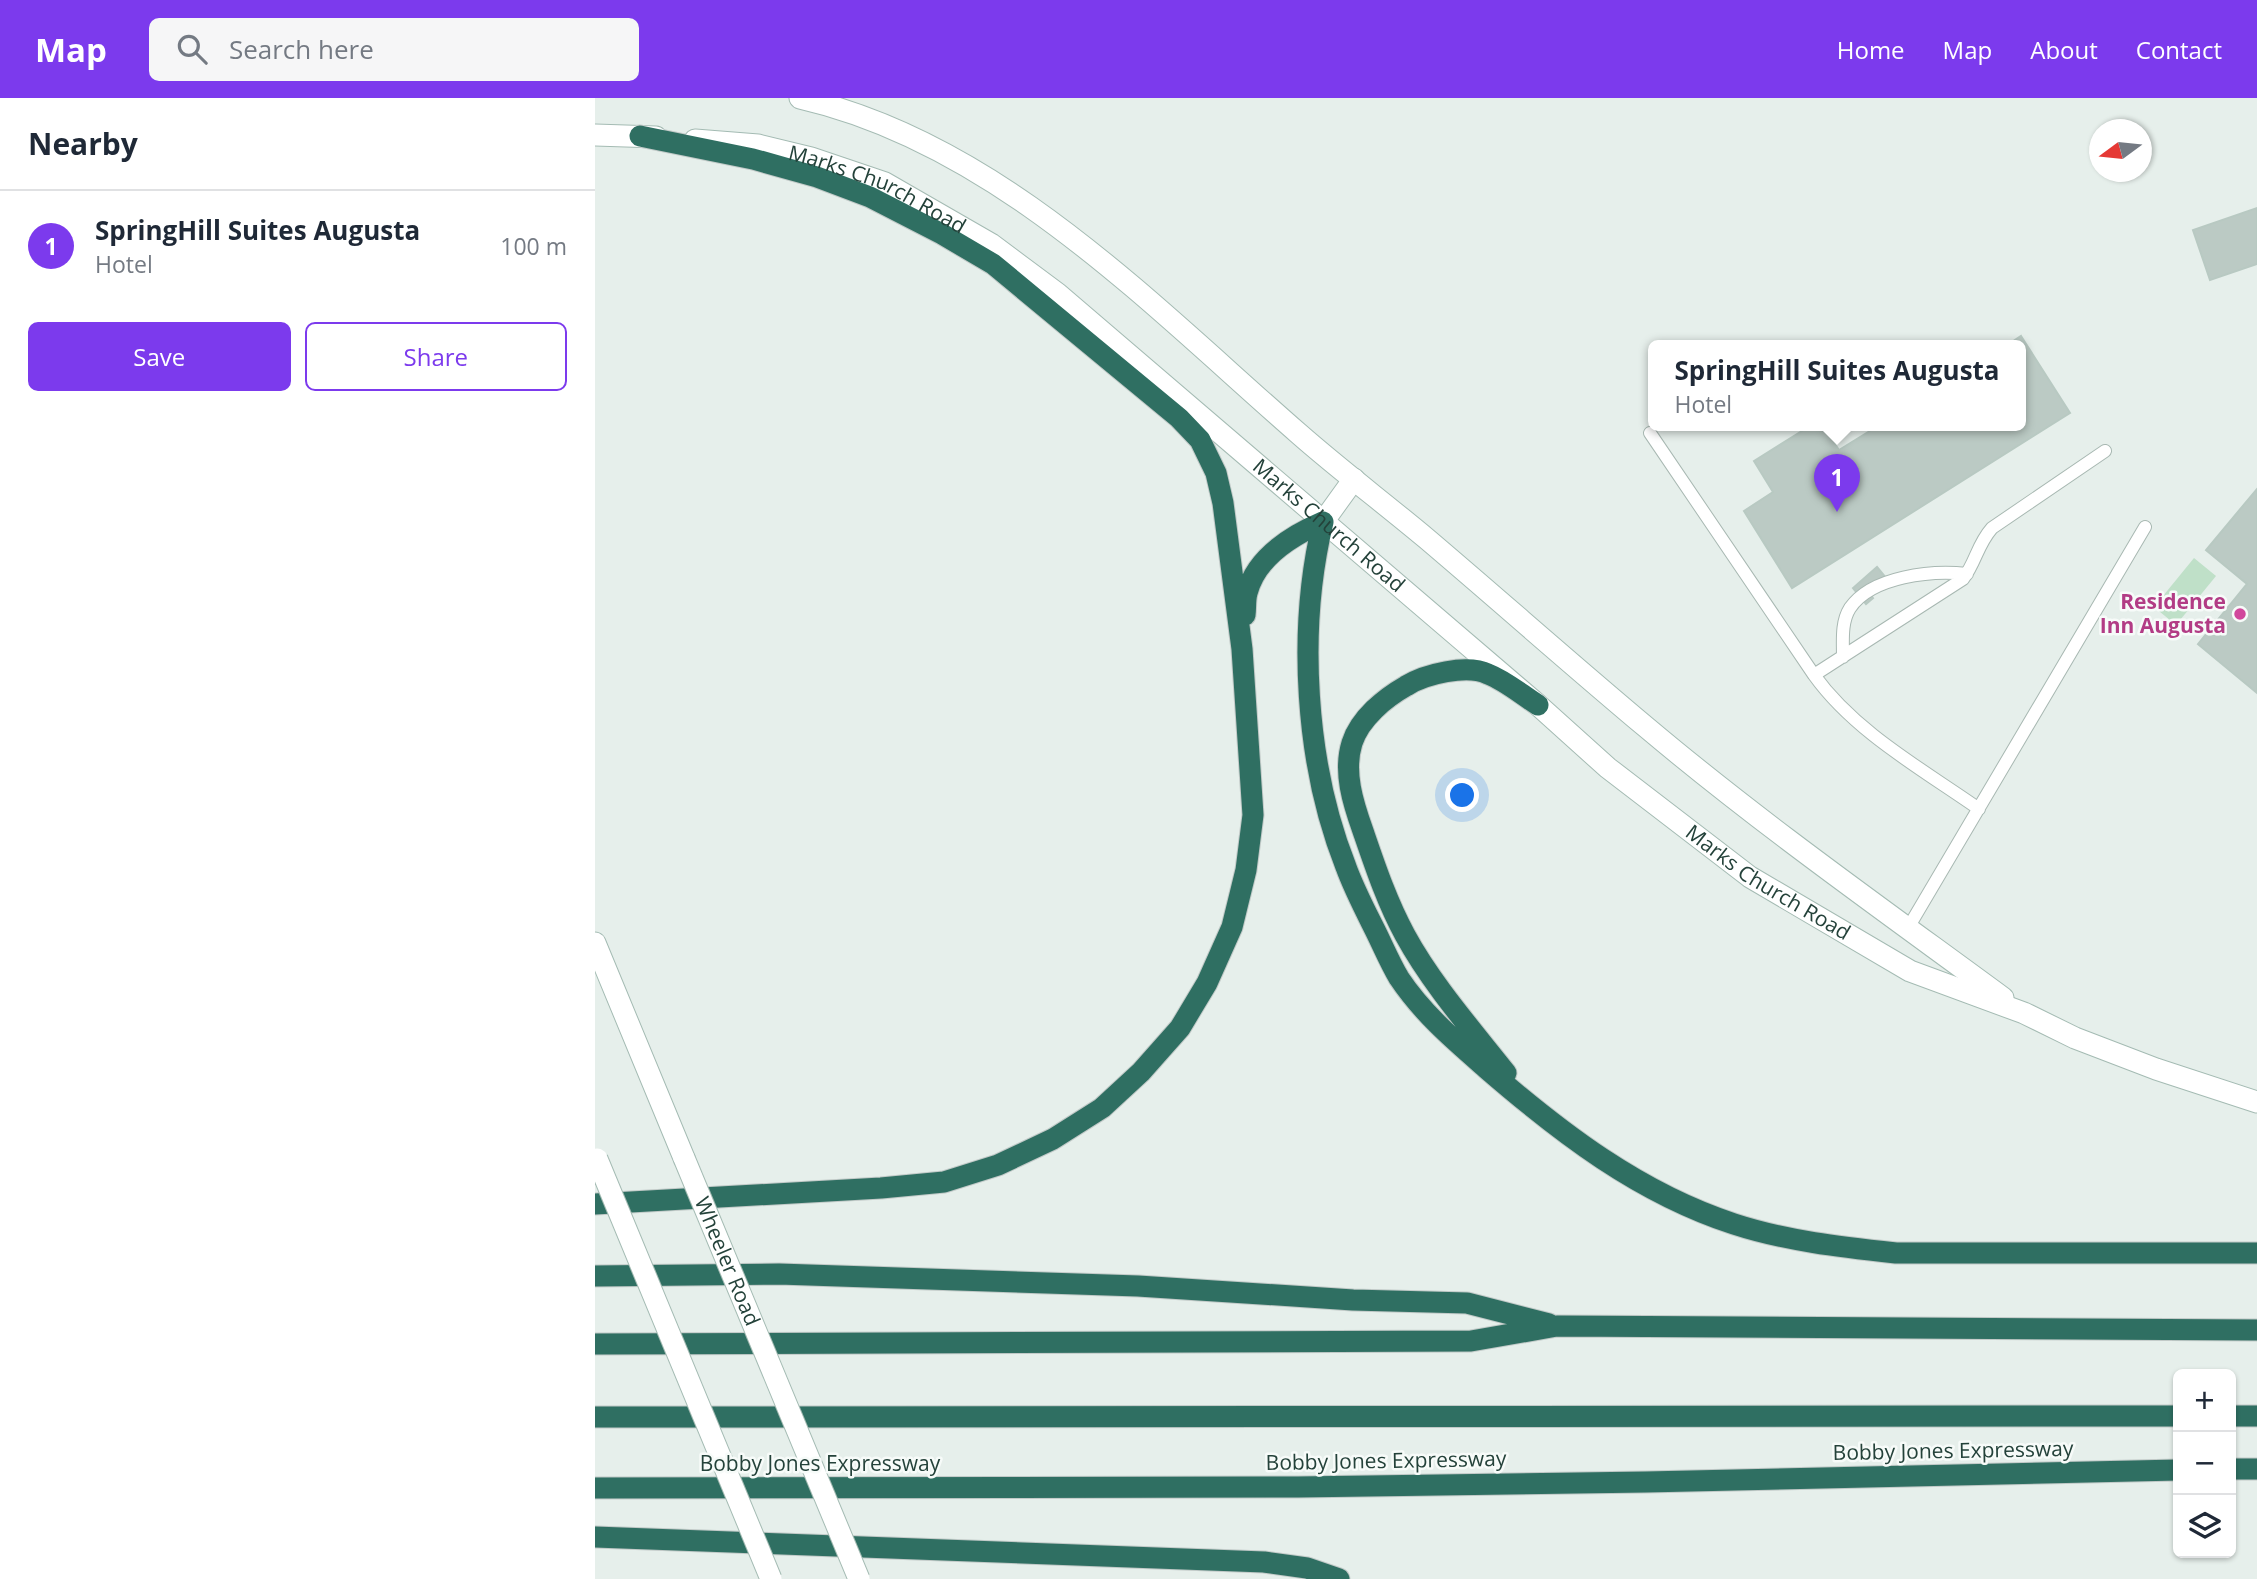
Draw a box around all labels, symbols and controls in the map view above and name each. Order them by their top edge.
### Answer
search box [149,18,639,81]
text: Map [35,27,107,72]
icon: search [173,30,211,68]
text: Search here [229,31,374,67]
text: Home [1837,33,1905,66]
text: Map [1943,33,1992,66]
text: About [2030,33,2098,66]
text: Contact [2136,33,2222,66]
north arrow [2089,119,2152,182]
text: Nearby [28,123,138,164]
street label: Marks Church Road [786,138,971,240]
text: SpringHill Suites Augusta [95,212,420,248]
text: 1 [44,230,58,262]
text: 100 m [500,230,567,262]
text: Hotel [95,248,153,280]
button: Save [28,322,291,391]
button: Share [305,322,567,391]
popup [1648,340,2026,431]
text: SpringHill Suites Augusta [1674,352,2000,388]
text: Hotel [1674,388,1732,420]
street label: Marks Church Road [1247,452,1411,598]
pin: 1 [1814,454,1860,512]
place label: Residence Inn Augusta [2100,587,2226,639]
marker: Residence Inn Augusta [2232,606,2248,622]
your location [1445,778,1479,812]
street label: Marks Church Road [1680,818,1856,946]
street label: Wheeler Road [689,1192,767,1330]
map controls [2173,1369,2236,1558]
button: + [2173,1369,2236,1432]
button: − [2173,1432,2236,1495]
street label: Bobby Jones Expressway [1832,1434,2074,1466]
street label: Bobby Jones Expressway [1265,1444,1507,1476]
street label: Bobby Jones Expressway [700,1449,941,1477]
button: layers [2173,1495,2236,1558]

